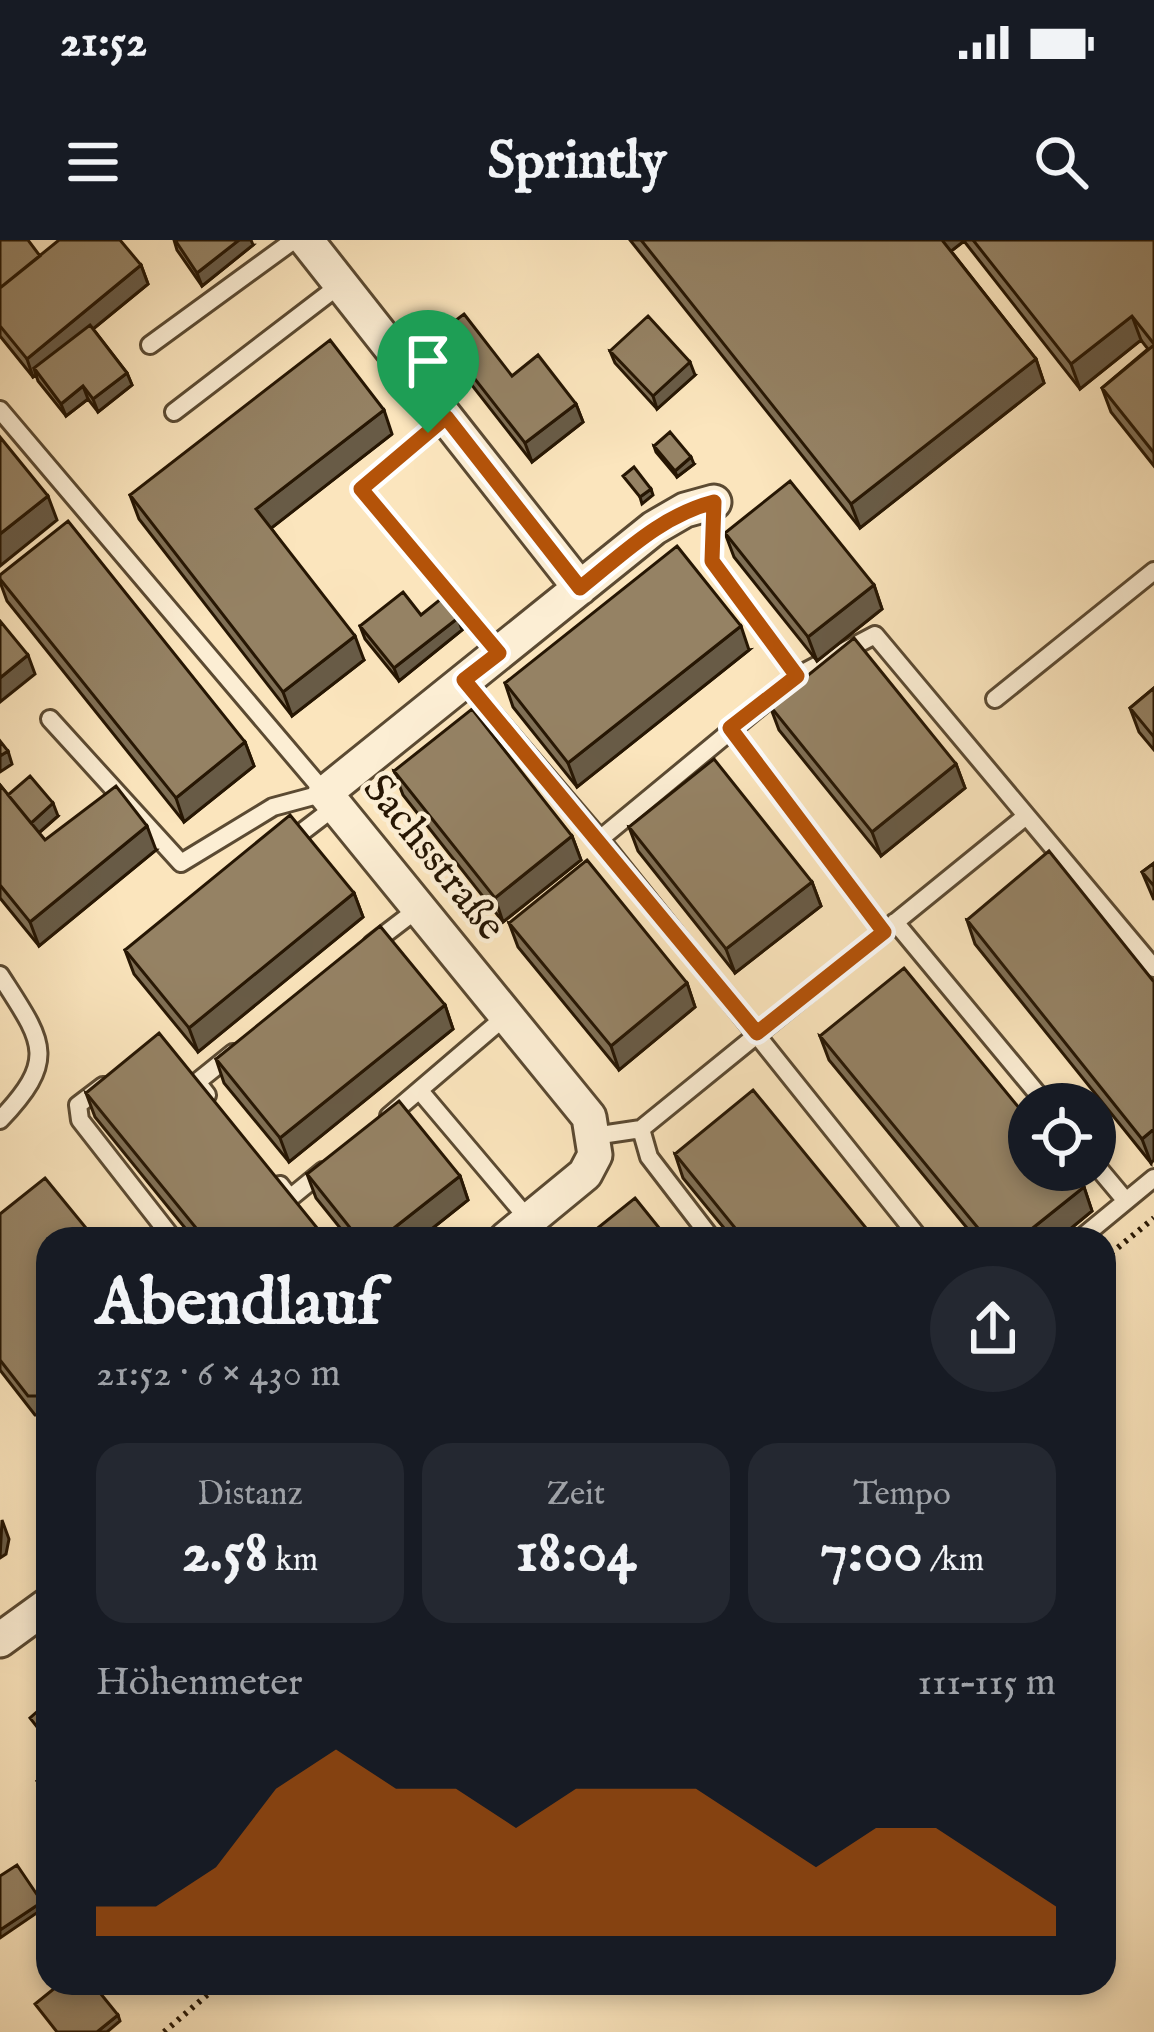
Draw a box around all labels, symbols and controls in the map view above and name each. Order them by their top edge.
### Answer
text: 21:52 [60,14,147,71]
text: Sprintly [488,128,666,197]
icon: menu [60,129,126,195]
icon: search [1028,129,1094,195]
pin [377,310,479,433]
icon: arrive [395,328,461,394]
street label: Sachsstraße [350,764,516,952]
map controls [1008,1083,1116,1191]
button: locate [1008,1083,1116,1191]
text: Abendlauf [96,1263,381,1347]
button: share [930,1266,1056,1392]
text: 21:52 · 6 × 430 m [96,1350,341,1399]
text: Distanz [197,1474,303,1516]
text: Zeit [547,1474,605,1516]
text: Tempo [853,1474,951,1516]
text: 2.58 [182,1516,268,1592]
text: 18:04 [516,1516,636,1592]
text: 7:00 [820,1516,923,1592]
text: km [268,1540,318,1582]
text: /km [923,1540,984,1582]
text: Höhenmeter [96,1659,303,1708]
text: 111–115 m [918,1659,1056,1708]

